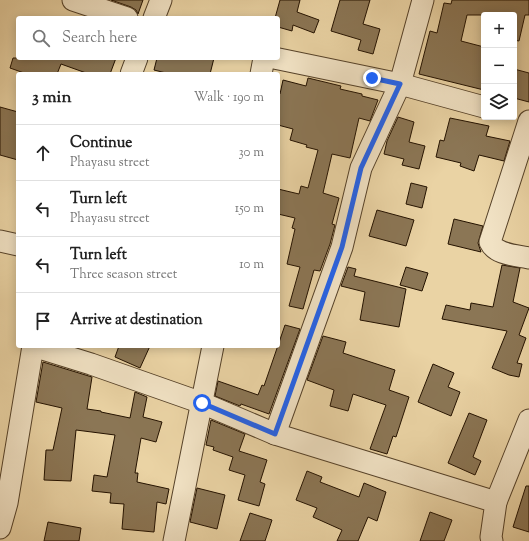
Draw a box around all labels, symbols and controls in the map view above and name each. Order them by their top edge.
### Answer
map controls [481,12,517,120]
button: + [481,12,517,48]
search box [16,16,280,60]
icon: search [30,27,52,49]
text: Search here [62,28,137,49]
button: − [481,48,517,84]
route end [363,69,381,87]
button: layers [481,84,517,120]
text: 3 min [32,86,71,110]
text: Walk · 190 m [194,89,264,107]
text: Continue [70,133,132,154]
icon: ahead [32,142,54,164]
text: 30 m [238,144,264,162]
text: Phayasu street [70,154,150,172]
text: Turn left [70,189,127,210]
icon: left [32,198,54,220]
text: 150 m [235,200,264,218]
text: Phayasu street [70,210,150,228]
text: Turn left [70,245,127,266]
icon: left [32,254,54,276]
text: 10 m [239,256,264,274]
text: Three season street [70,266,177,284]
icon: arrive [32,310,54,332]
text: Arrive at destination [70,310,203,331]
route start [193,394,211,412]

